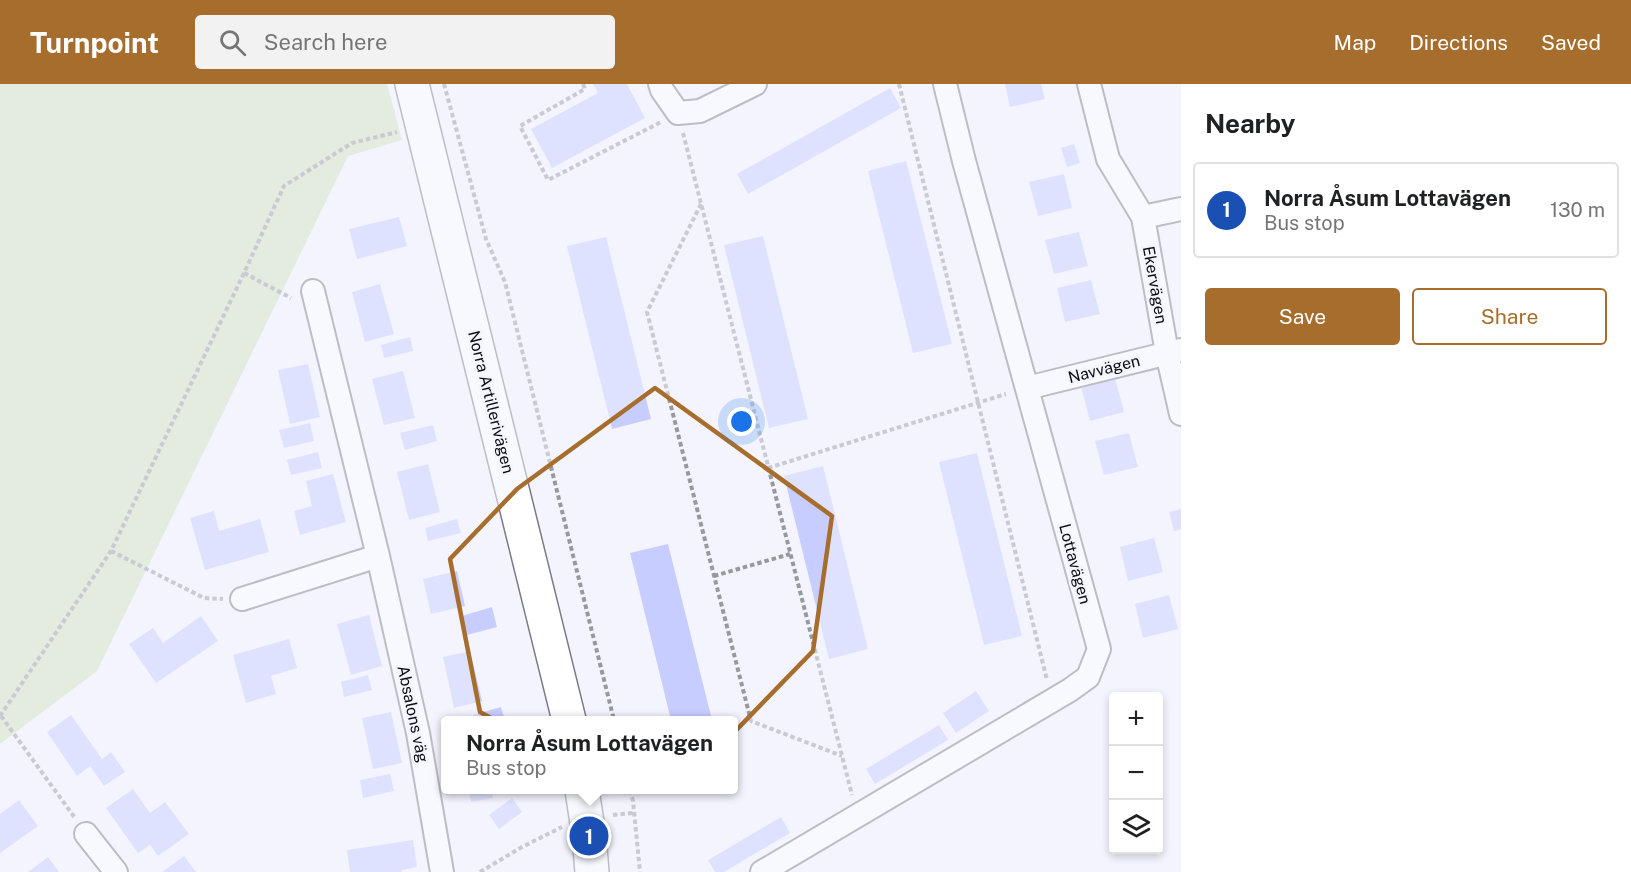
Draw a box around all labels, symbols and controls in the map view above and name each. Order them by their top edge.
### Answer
search box [195,15,615,69]
text: Turnpoint [30,26,159,59]
icon: search [216,26,249,59]
text: Search here [264,29,387,55]
text: Map [1334,30,1376,55]
text: Directions [1409,30,1508,55]
text: Saved [1541,30,1601,55]
text: Nearby [1205,108,1295,139]
text: Norra Åsum Lottavägen [1264,185,1511,211]
text: 1 [1222,198,1231,222]
text: 130 m [1550,198,1605,222]
text: Bus stop [1264,211,1345,235]
street label: Ekervägen [1139,245,1171,325]
button: Save [1205,288,1400,345]
button: Share [1412,288,1607,345]
street label: Norra Artillerivägen [464,329,518,475]
street label: Navvägen [1066,351,1142,387]
your location [727,407,756,436]
street label: Lottavägen [1055,522,1095,606]
street label: Absalons väg [393,664,433,764]
map controls [1109,692,1163,854]
button: + [1109,692,1163,746]
popup [441,716,738,794]
text: Norra Åsum Lottavägen [466,730,713,756]
button: − [1109,746,1163,800]
text: Bus stop [466,756,547,780]
button: layers [1109,800,1163,854]
pin: 1 [570,814,608,858]

